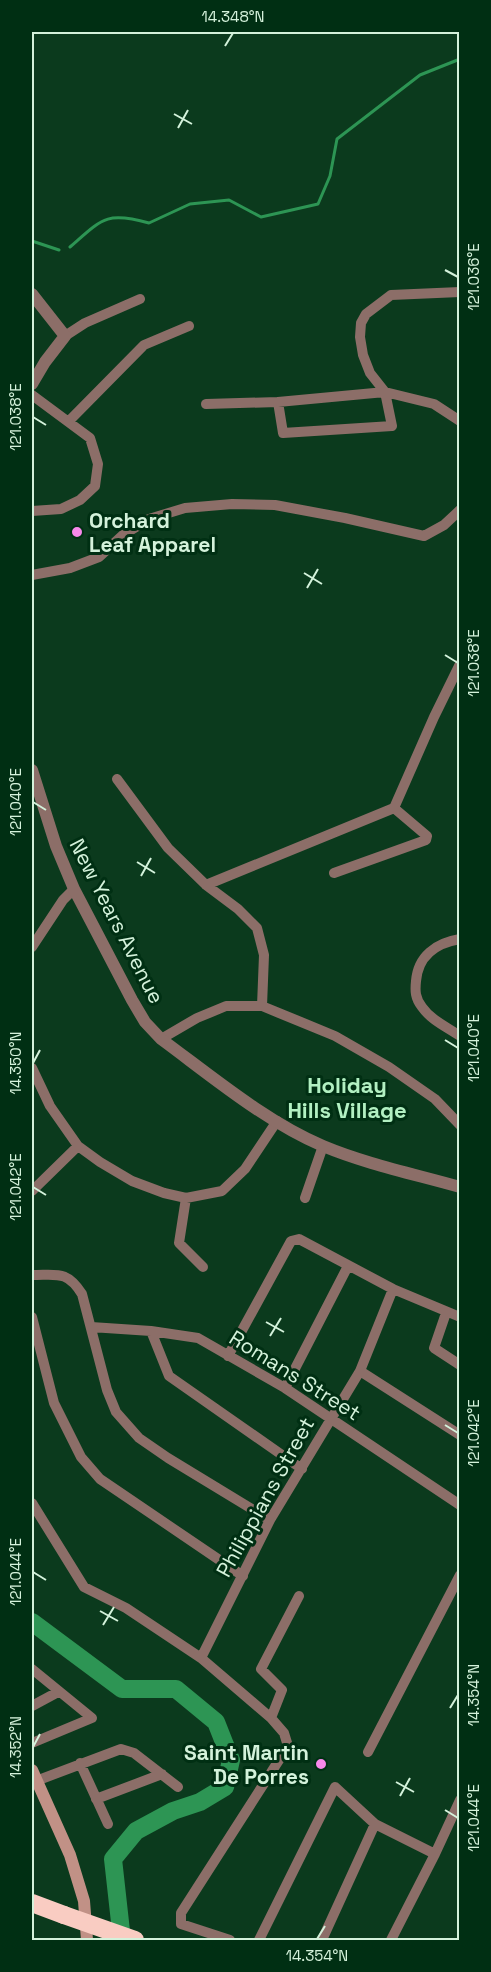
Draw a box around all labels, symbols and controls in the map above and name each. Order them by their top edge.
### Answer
text: 14.348°N [202,7,264,26]
text: 121.036°E [464,243,483,311]
text: 121.038°E [6,383,25,451]
place label: Orchard Leaf Apparel [89,507,216,558]
marker: Orchard Leaf Apparel [70,525,84,539]
text: 121.038°E [464,629,483,697]
text: 121.040°E [6,768,25,836]
street label: New Years Avenue [64,834,170,1008]
text: 121.040°E [464,1014,483,1082]
text: 14.350°N [6,1032,25,1094]
district label: Holiday Hills Village [287,1071,407,1124]
text: 121.042°E [6,1153,25,1221]
street label: Romans Street [224,1324,366,1426]
text: 121.042°E [464,1399,483,1467]
street label: Philippians Street [210,1412,320,1582]
text: 121.044°E [6,1538,25,1606]
text: 14.354°N [464,1664,483,1726]
text: 14.352°N [6,1716,25,1778]
place label: Saint Martin De Porres [184,1739,309,1790]
marker: Saint Martin De Porres [314,1757,328,1771]
text: 121.044°E [464,1784,483,1852]
text: 14.354°N [286,1946,348,1965]

